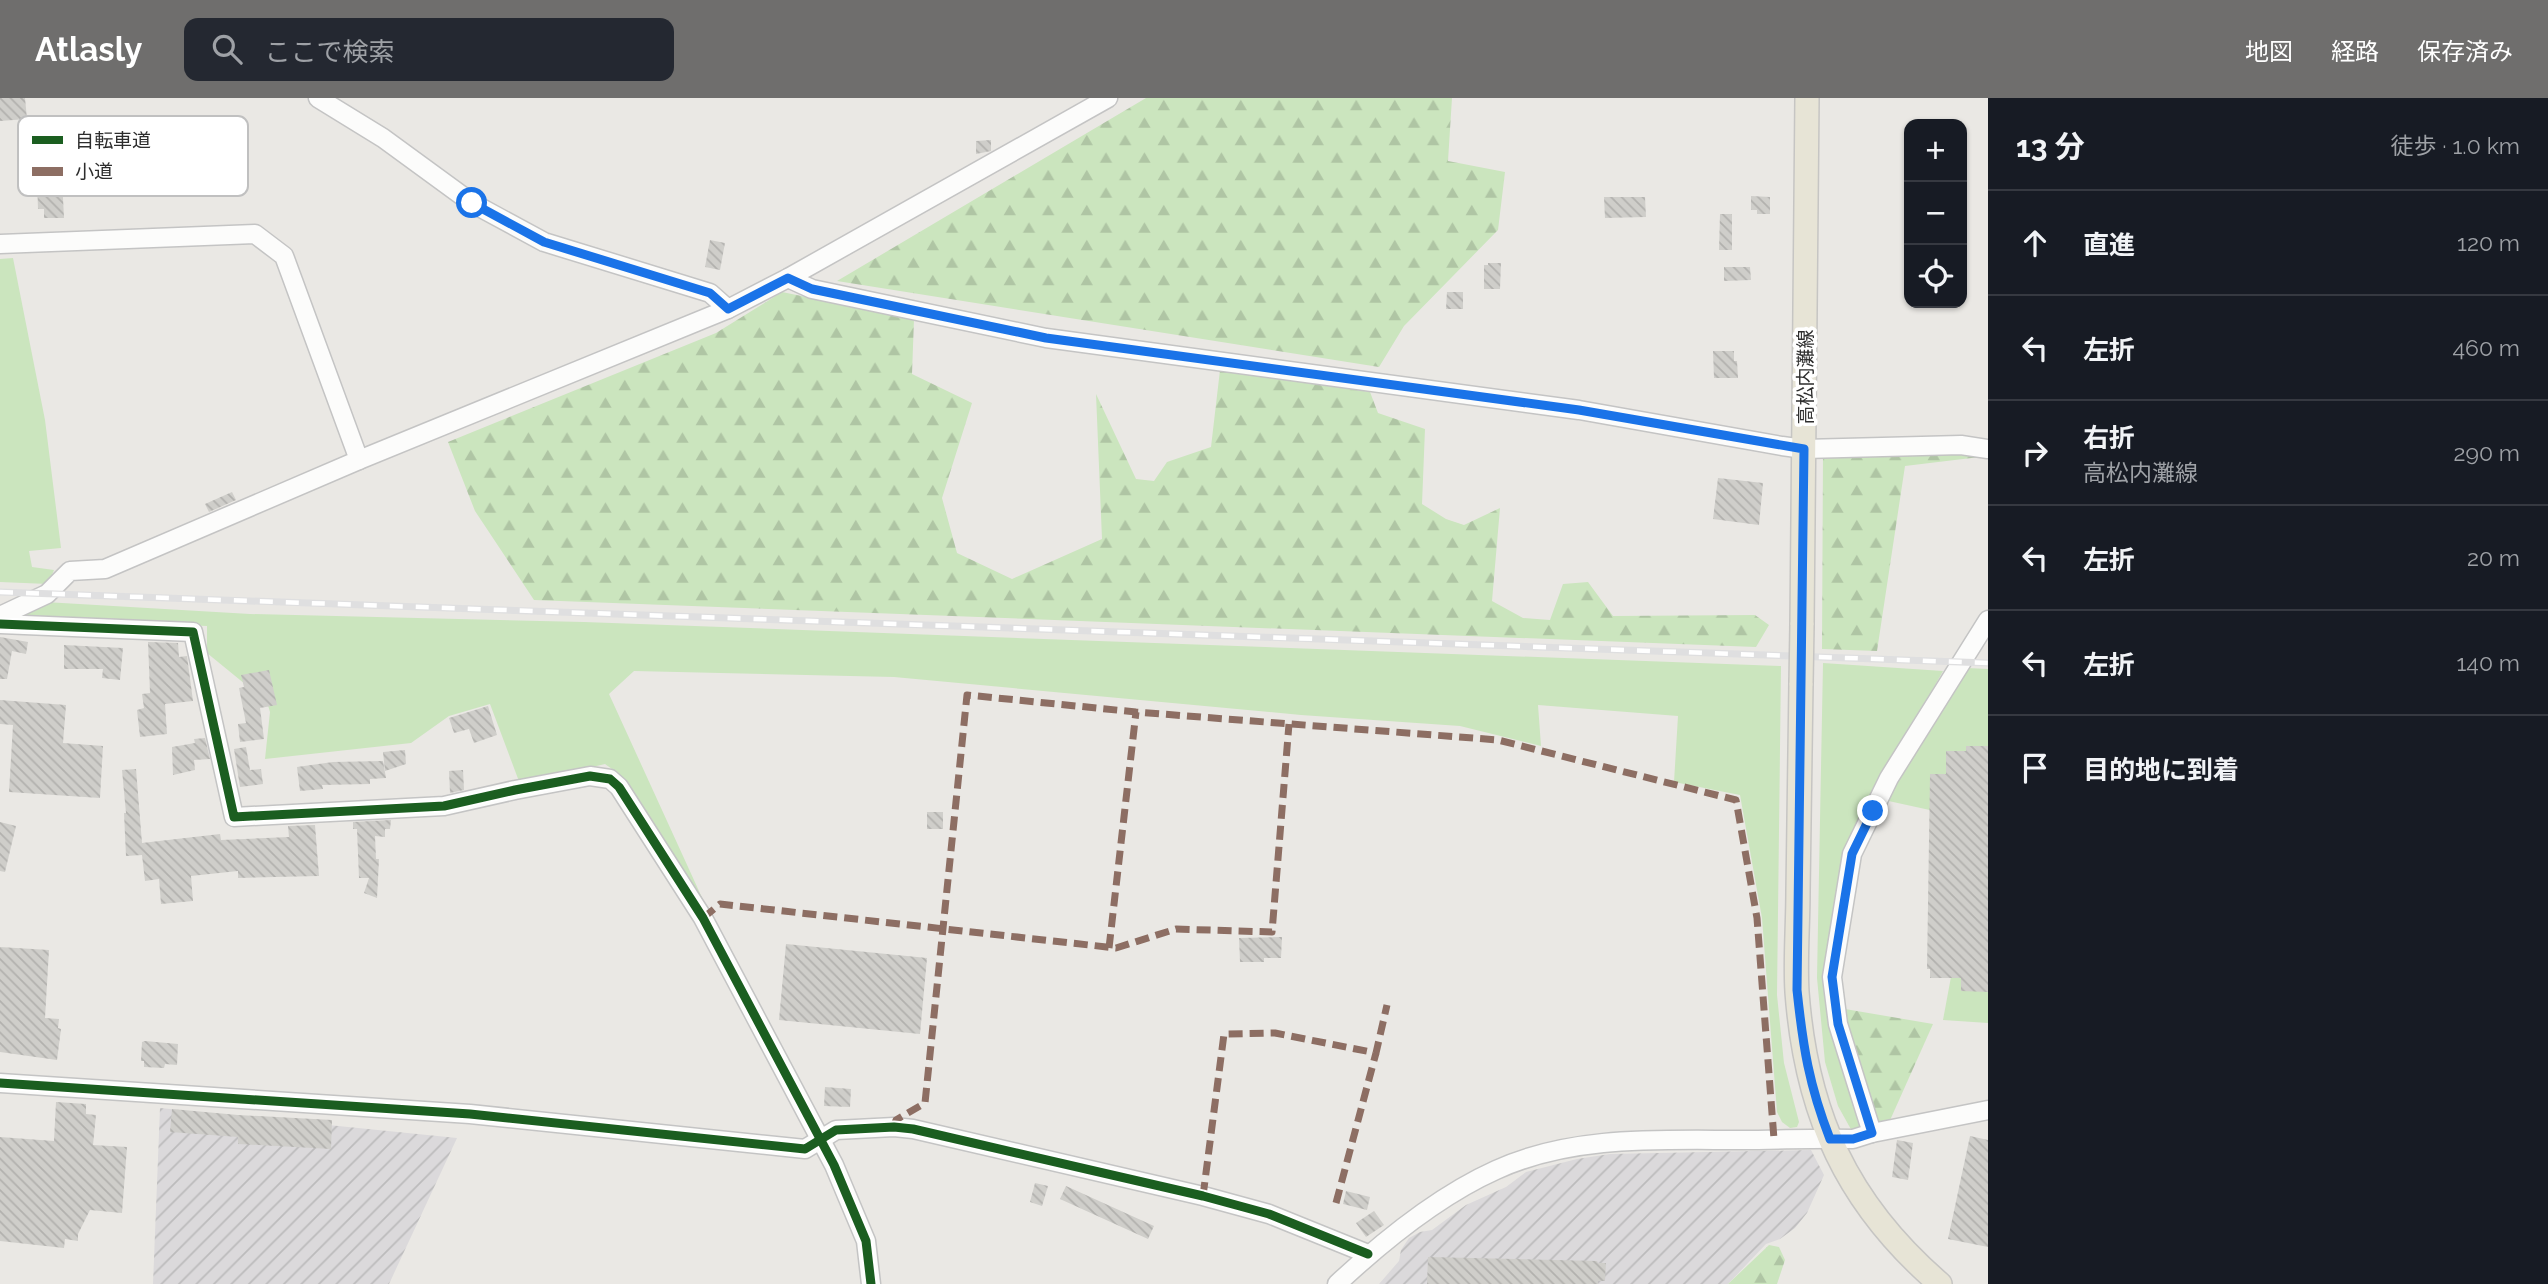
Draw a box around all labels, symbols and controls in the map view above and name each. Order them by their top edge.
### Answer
search box [184,18,674,81]
text: Atlasly [35,30,142,69]
icon: search [208,30,246,68]
text: ここで検索 [264,37,394,67]
text: 地図 [2245,37,2293,66]
text: 経路 [2331,37,2379,66]
text: 保存済み [2417,37,2513,66]
legend [18,116,248,196]
map controls [1904,119,1967,308]
button: + [1904,119,1967,182]
text: 自転車道 [75,129,151,151]
text: 13 分 [2016,129,2085,164]
text: 徒歩 · 1.0 km [2390,132,2520,159]
text: 小道 [75,160,113,182]
button: − [1904,182,1967,245]
route start [456,187,487,218]
icon: ahead [2016,224,2054,262]
text: 120 m [2457,229,2520,256]
text: 直進 [2083,230,2135,260]
button: locate [1904,245,1967,308]
street label: 高松内灘線 [1794,329,1816,425]
icon: left [2016,329,2054,367]
text: 460 m [2452,334,2520,361]
text: 左折 [2083,335,2135,365]
text: 右折 [2083,423,2135,453]
icon: right [2016,434,2054,472]
text: 290 m [2453,439,2520,466]
text: 高松内灘線 [2083,459,2198,486]
icon: left [2016,539,2054,577]
text: 20 m [2467,544,2520,571]
text: 左折 [2083,545,2135,575]
icon: left [2016,644,2054,682]
text: 140 m [2457,649,2520,676]
text: 左折 [2083,650,2135,680]
icon: arrive [2016,749,2054,787]
text: 目的地に到着 [2083,755,2239,785]
route end [1857,795,1888,826]

